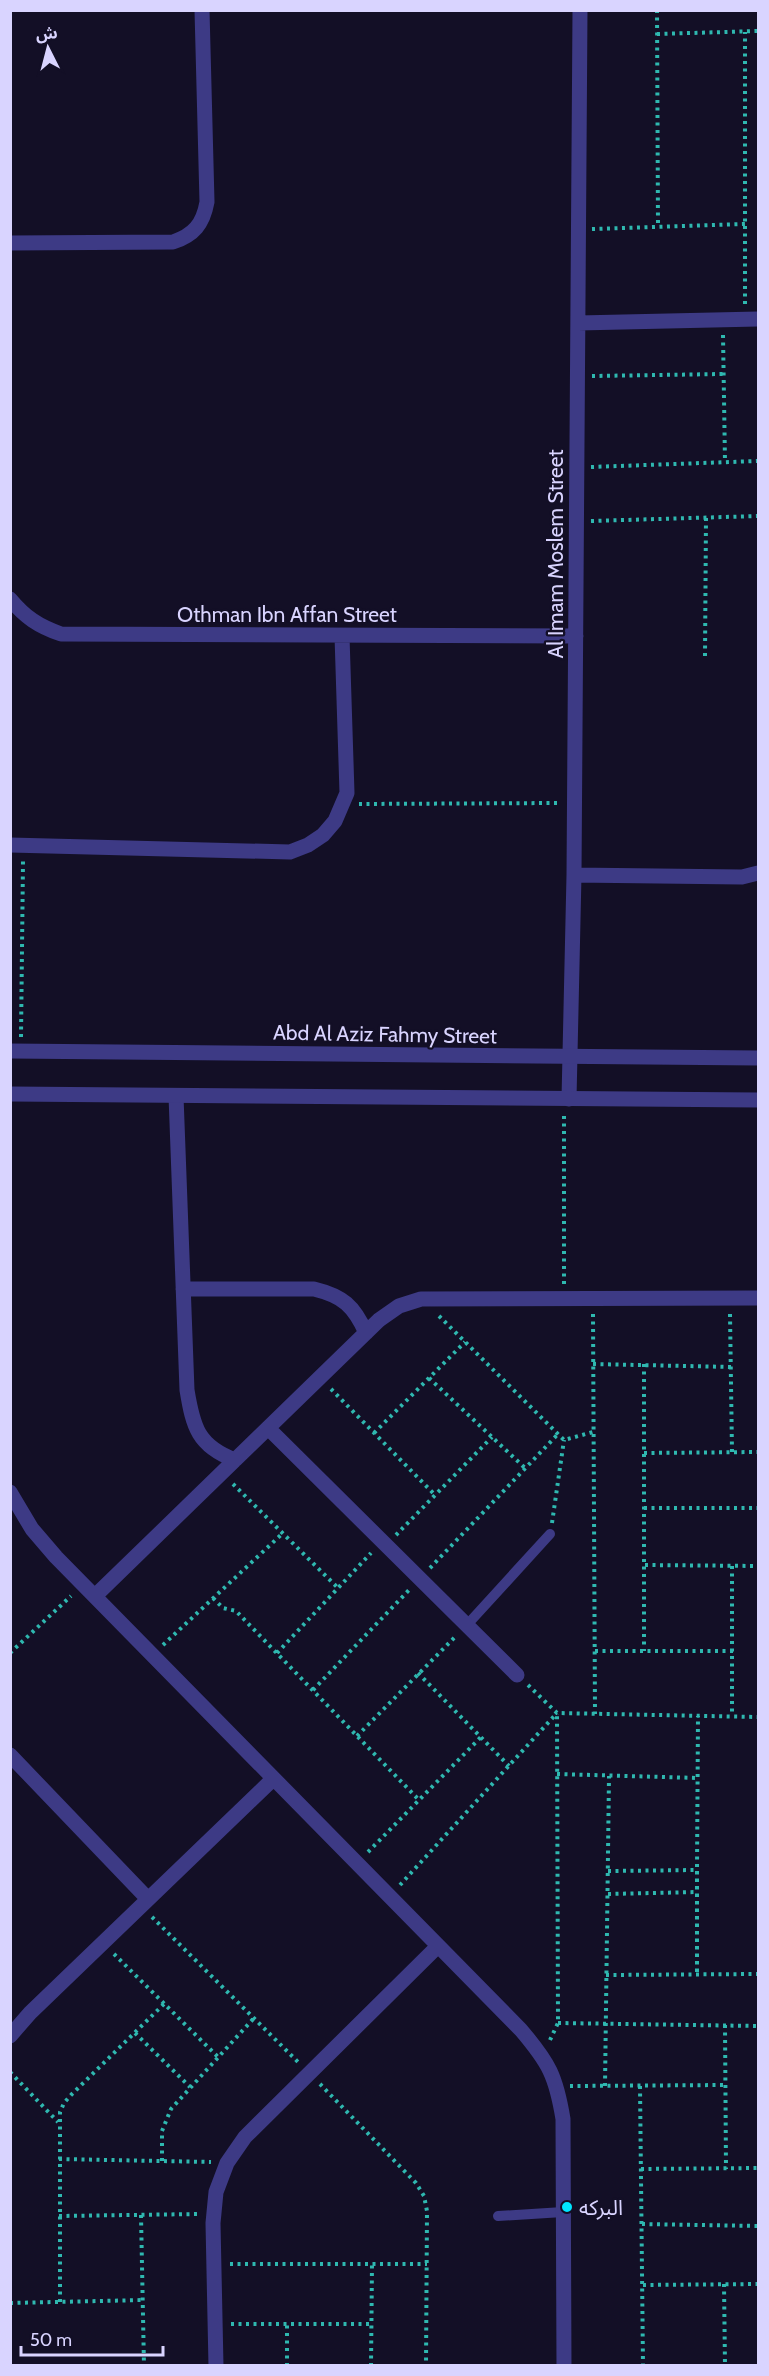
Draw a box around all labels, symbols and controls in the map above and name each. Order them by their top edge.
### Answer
north arrow [18,18,78,78]
text: ش [35,23,58,44]
street label: Al Imam Moslem Street [543,449,568,659]
street label: Othman Ibn Affan Street [177,602,397,627]
street label: Abd Al Aziz Fahmy Street [273,1020,497,1048]
place label: البركه [579,2195,623,2220]
marker: البركه [560,2200,574,2214]
scale bar [21,2319,164,2357]
text: 50 m [30,2329,72,2351]

